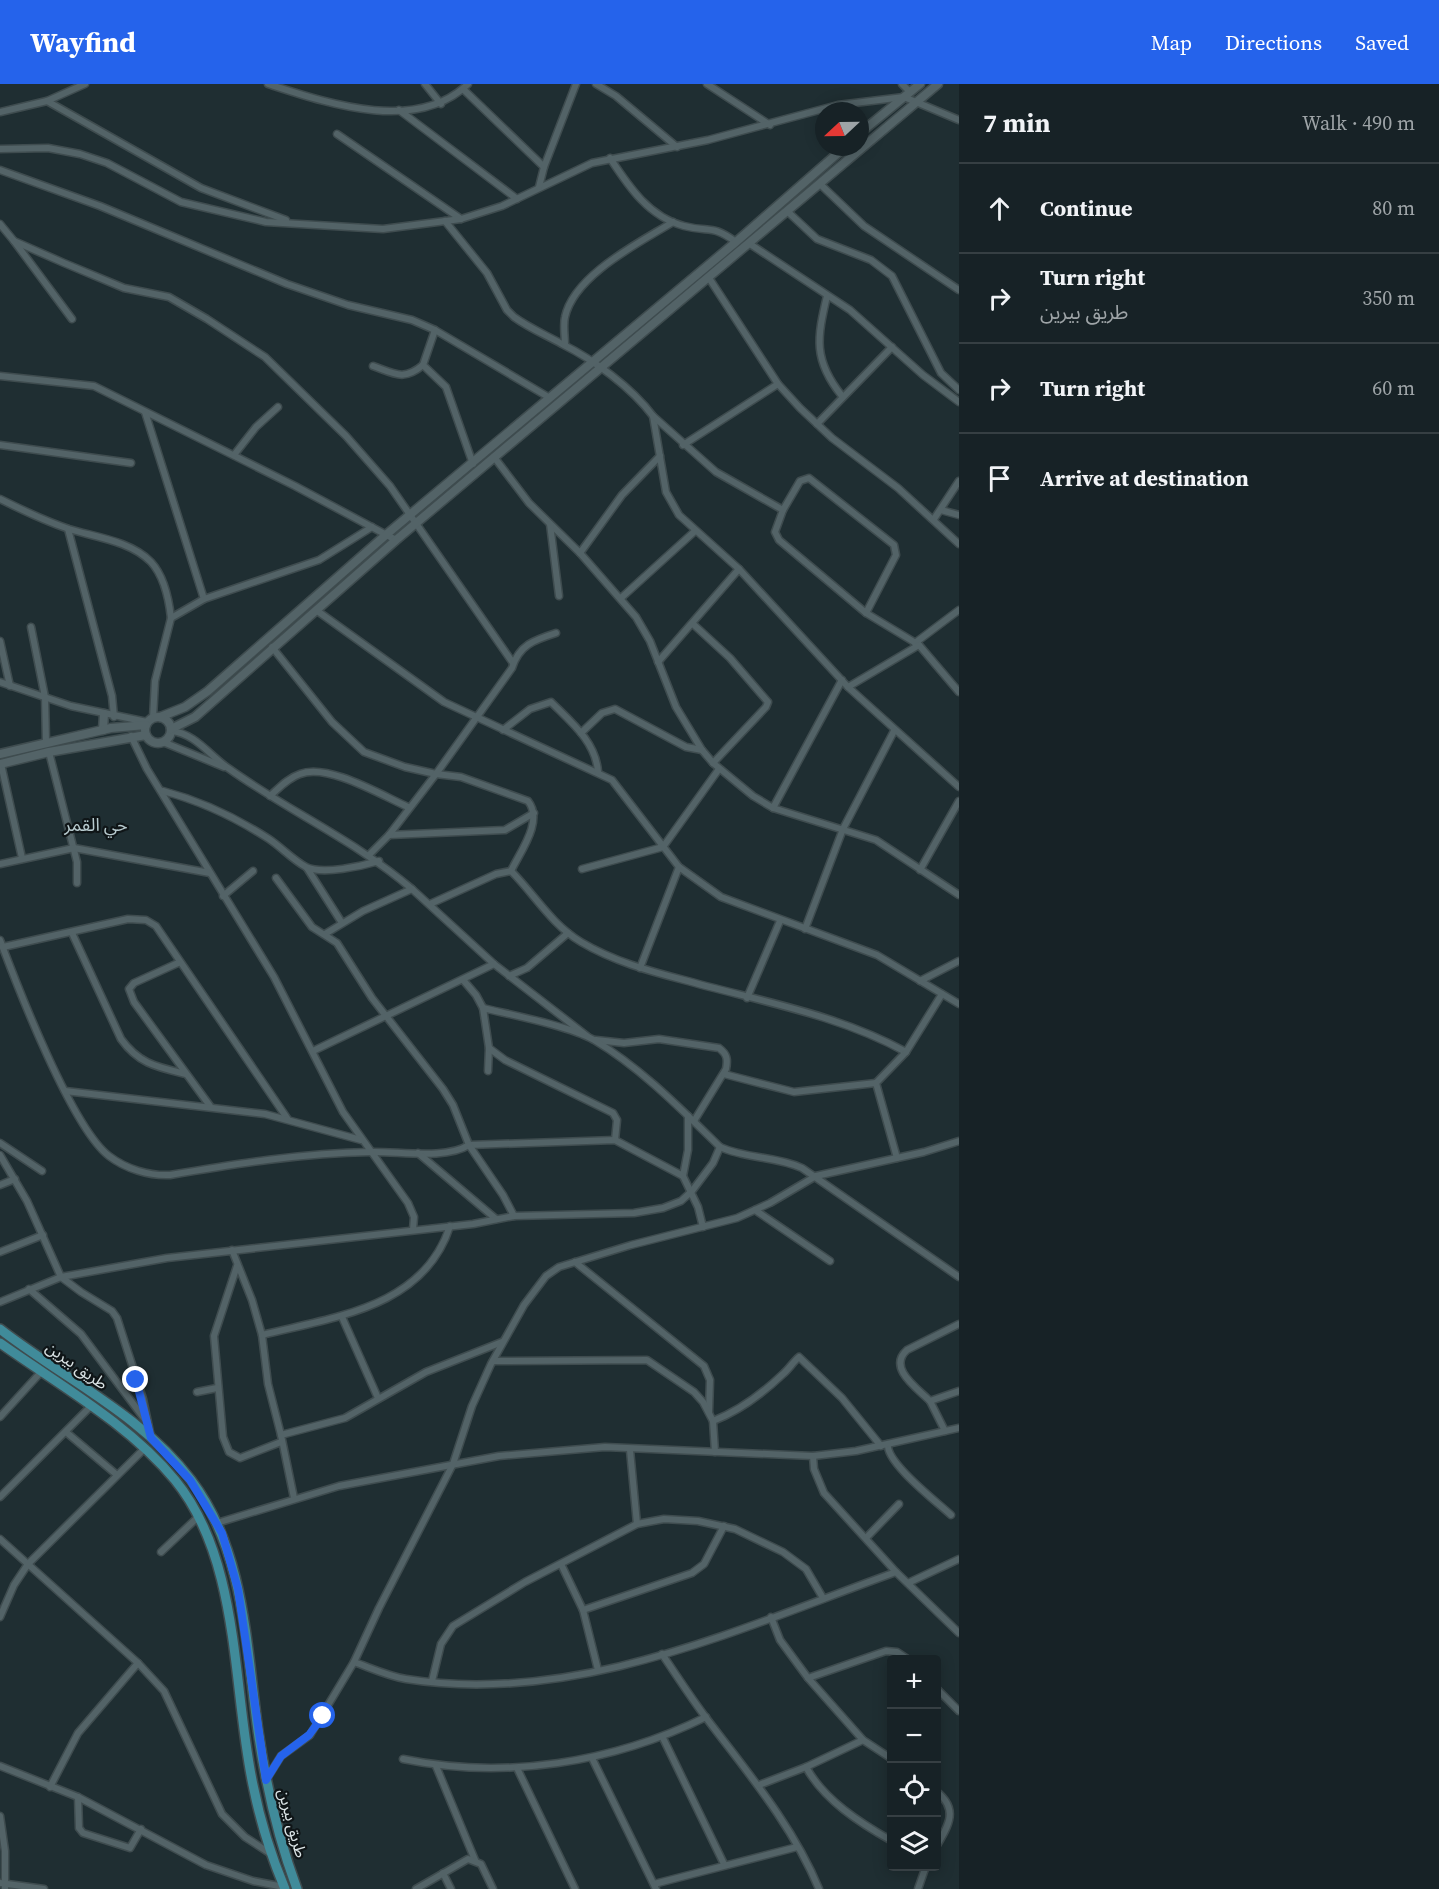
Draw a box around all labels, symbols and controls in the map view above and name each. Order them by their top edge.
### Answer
text: Wayfind [30,23,136,61]
text: Map [1151,28,1192,57]
text: Directions [1225,28,1322,57]
text: Saved [1355,28,1409,57]
north arrow [815,102,869,156]
text: 7 min [983,105,1050,141]
text: Walk · 490 m [1302,109,1415,137]
icon: ahead [983,192,1016,225]
text: Continue [1040,193,1133,223]
text: 80 m [1372,194,1415,222]
text: Turn right [1040,262,1145,292]
icon: right [983,282,1016,315]
text: 350 m [1362,284,1415,312]
text: طريق بيرين [1040,298,1128,326]
icon: right [983,372,1016,405]
text: Turn right [1040,373,1145,403]
text: 60 m [1372,374,1415,402]
icon: arrive [983,462,1016,495]
text: Arrive at destination [1040,463,1249,493]
district label: حي القمر [63,812,128,838]
street label: طريق بيرين [42,1336,112,1394]
route end [122,1366,148,1392]
map controls [887,1655,941,1871]
button: + [887,1655,941,1709]
route start [309,1702,335,1728]
button: − [887,1709,941,1763]
button: locate [887,1763,941,1817]
street label: طريق بيرين [273,1786,313,1860]
button: layers [887,1817,941,1871]

